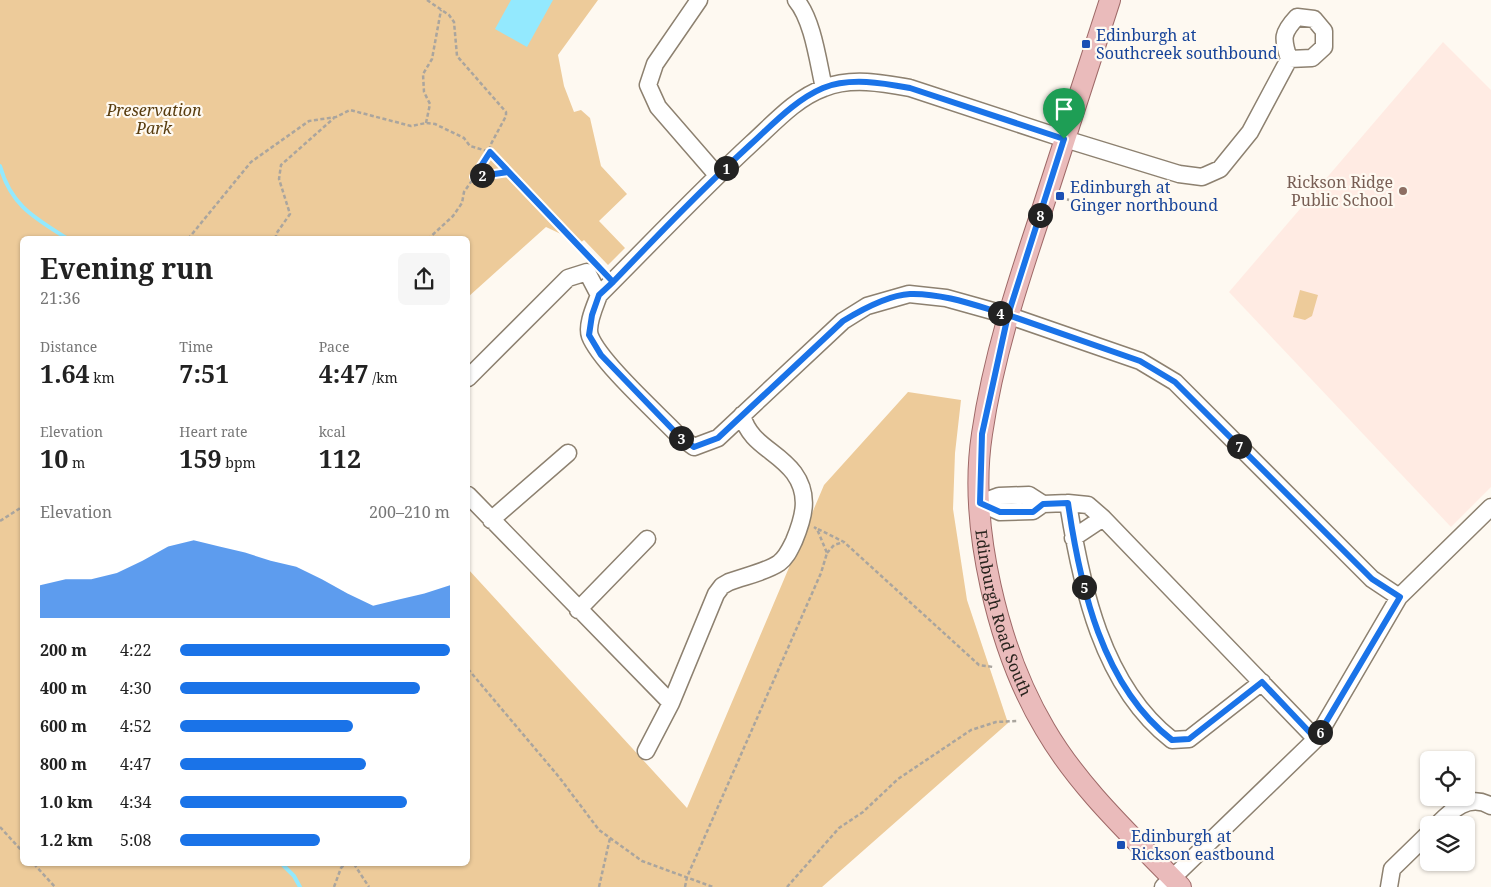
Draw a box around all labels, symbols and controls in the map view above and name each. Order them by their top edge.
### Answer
place label: Edinburgh at Southcreek southbound [1096,24,1278,64]
marker: Edinburgh at Southcreek southbound [1080,38,1092,50]
pin [1043,88,1085,139]
icon: arrive [1050,95,1078,123]
park label: Preservation Park [105,99,202,139]
pin: 1 [714,156,738,180]
text: 1 [723,159,730,178]
pin: 2 [470,162,494,188]
text: 2 [479,166,486,185]
place label: Rickson Ridge Public School [1287,171,1393,211]
place label: Edinburgh at Ginger northbound [1070,176,1218,216]
marker: Rickson Ridge Public School [1397,185,1409,197]
marker: Edinburgh at Ginger northbound [1054,190,1066,202]
pin: 8 [1028,202,1052,228]
text: 8 [1037,206,1044,225]
text: Evening run [40,249,213,287]
button: share [398,253,450,305]
text: 21:36 [40,287,80,309]
pin: 4 [988,300,1012,326]
text: 4 [997,304,1004,323]
text: Distance [40,337,97,356]
text: Time [179,337,213,356]
text: Pace [319,337,349,356]
text: 1.64 [40,356,90,390]
text: 7:51 [179,356,229,390]
text: 4:47 [319,356,369,390]
text: km [90,368,115,387]
text: /km [369,368,398,387]
text: Elevation [40,422,103,441]
text: Heart rate [179,422,248,441]
text: kcal [319,422,346,441]
pin: 3 [668,426,694,450]
text: 3 [678,429,685,448]
pin: 7 [1226,434,1252,458]
text: 7 [1236,437,1243,456]
text: 10 [40,441,68,475]
text: 159 [179,441,222,475]
text: 112 [319,441,361,475]
text: m [68,453,85,472]
text: bpm [222,453,256,472]
text: Elevation [40,501,112,523]
text: 200–210 m [369,501,450,523]
street label: Edinburgh Road South [970,528,1037,700]
pin: 5 [1072,574,1096,600]
text: 5 [1081,578,1088,597]
text: 200 m [40,639,87,661]
text: 4:22 [120,639,151,661]
text: 400 m [40,677,87,699]
text: 4:30 [120,677,151,699]
text: 600 m [40,715,87,737]
text: 4:52 [120,715,151,737]
pin: 6 [1308,720,1332,744]
text: 6 [1317,723,1324,742]
map controls [1420,751,1475,871]
button: locate [1420,751,1475,806]
text: 800 m [40,753,87,775]
text: 4:47 [120,753,151,775]
text: 1.0 km [40,791,93,813]
text: 4:34 [120,791,151,813]
button: layers [1420,816,1475,871]
place label: Edinburgh at Rickson eastbound [1131,825,1275,865]
text: 1.2 km [40,829,93,851]
text: 5:08 [120,829,151,851]
marker: Edinburgh at Rickson eastbound [1115,839,1127,851]

